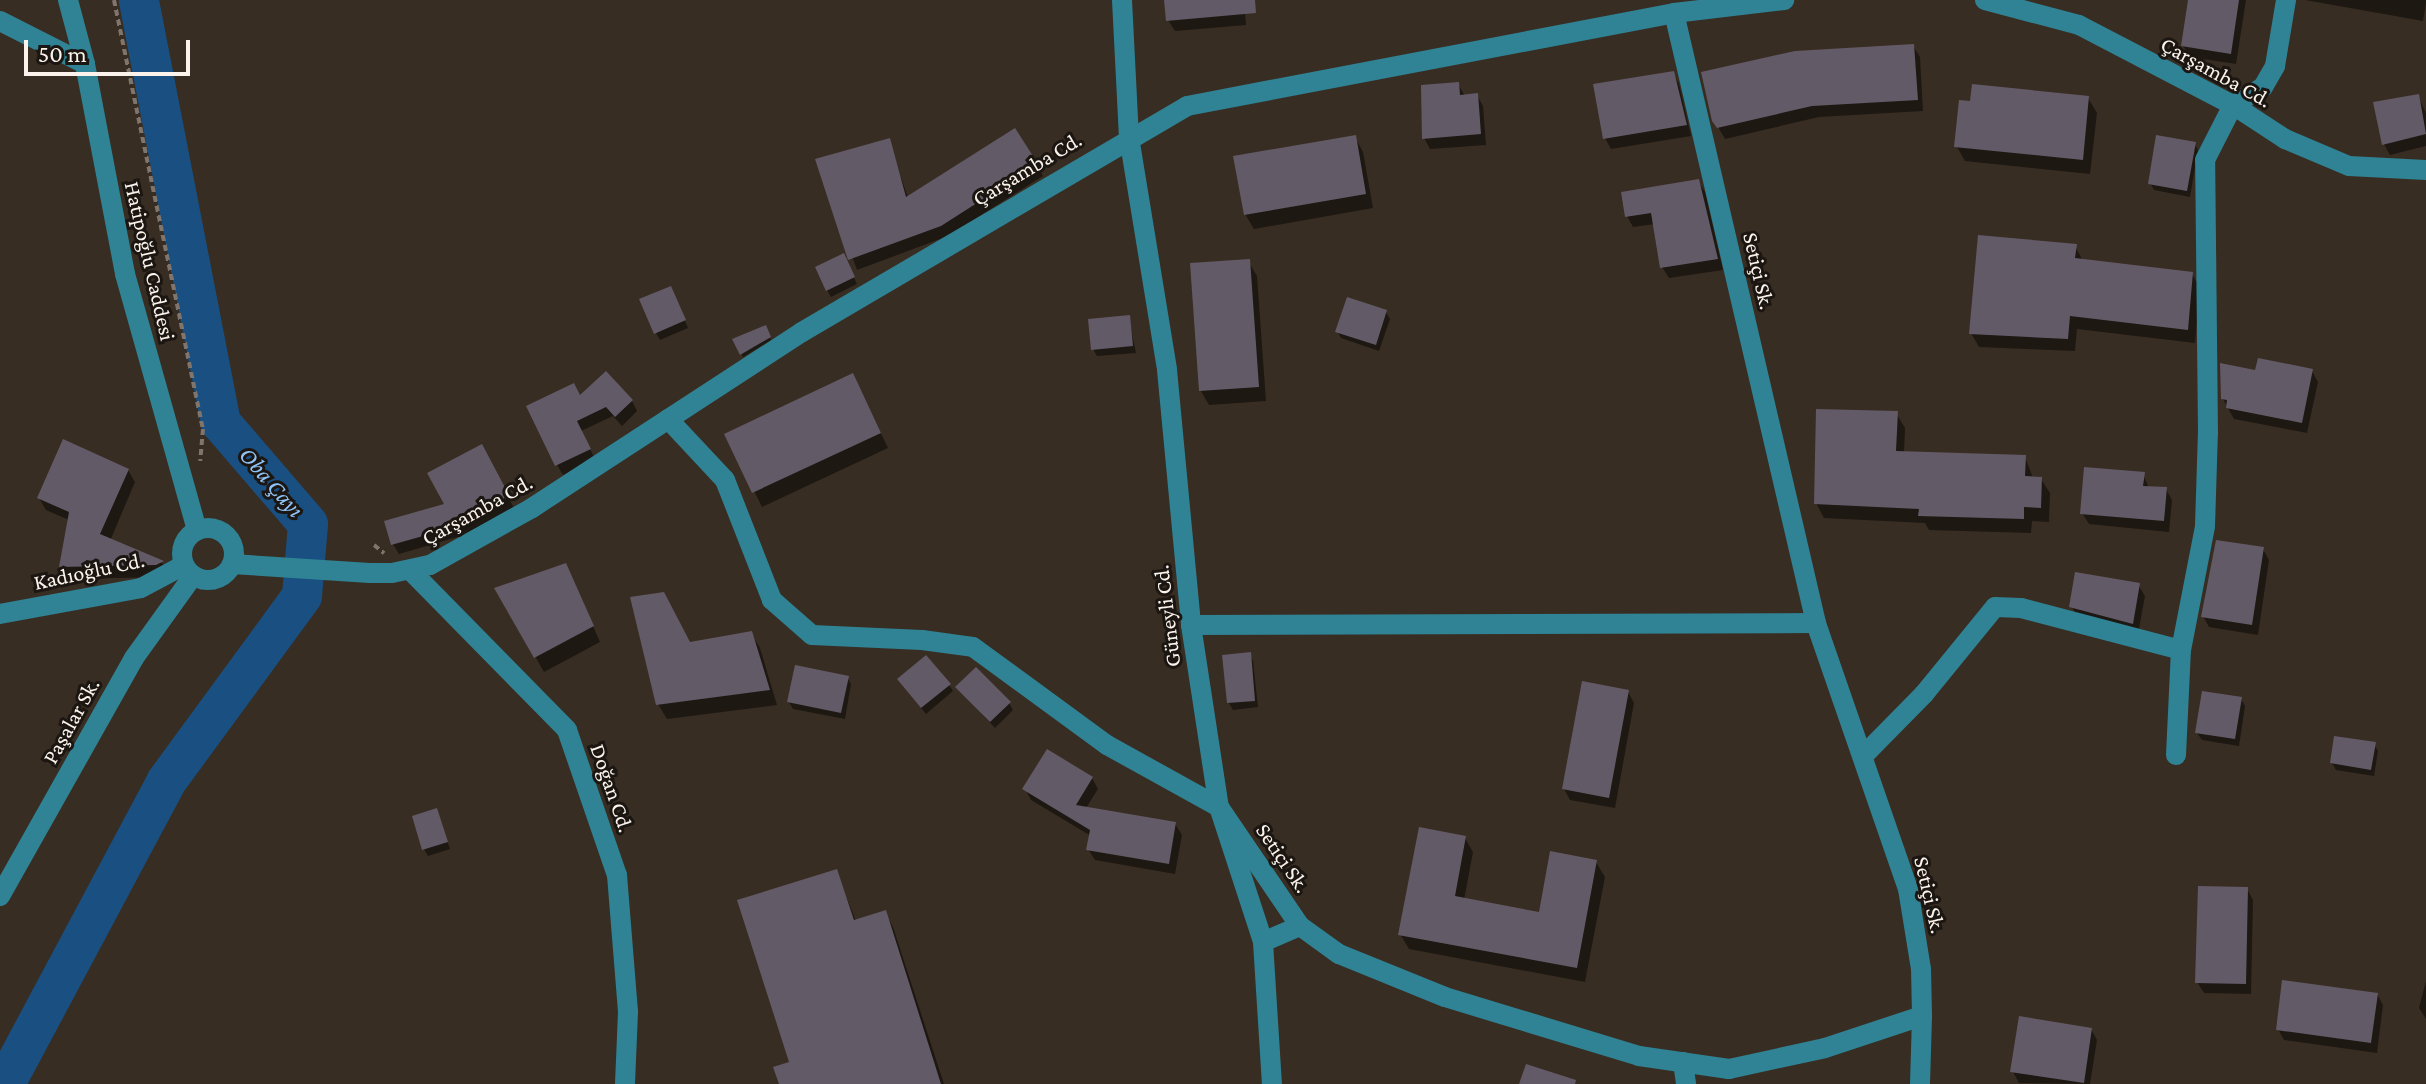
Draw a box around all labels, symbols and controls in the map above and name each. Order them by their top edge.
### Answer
scale bar [28,24,194,74]
street label: Çarşamba Cd. [2156,31,2276,113]
text: 50 m [38,40,87,67]
street label: Çarşamba Cd. [968,126,1086,212]
street label: Hatipoğlu Caddesi [119,179,181,343]
street label: Setiçi Sk. [1737,230,1781,312]
water label: Oba Çayı [233,441,311,523]
street label: Çarşamba Cd. [417,469,537,551]
street label: Kadıoğlu Cd. [31,546,147,596]
street label: Güneyli Cd. [1148,564,1186,668]
street label: Paşalar Sk. [37,674,105,768]
street label: Doğan Cd. [585,740,639,836]
street label: Setiçi Sk. [1250,818,1316,898]
street label: Setiçi Sk. [1908,854,1952,936]

